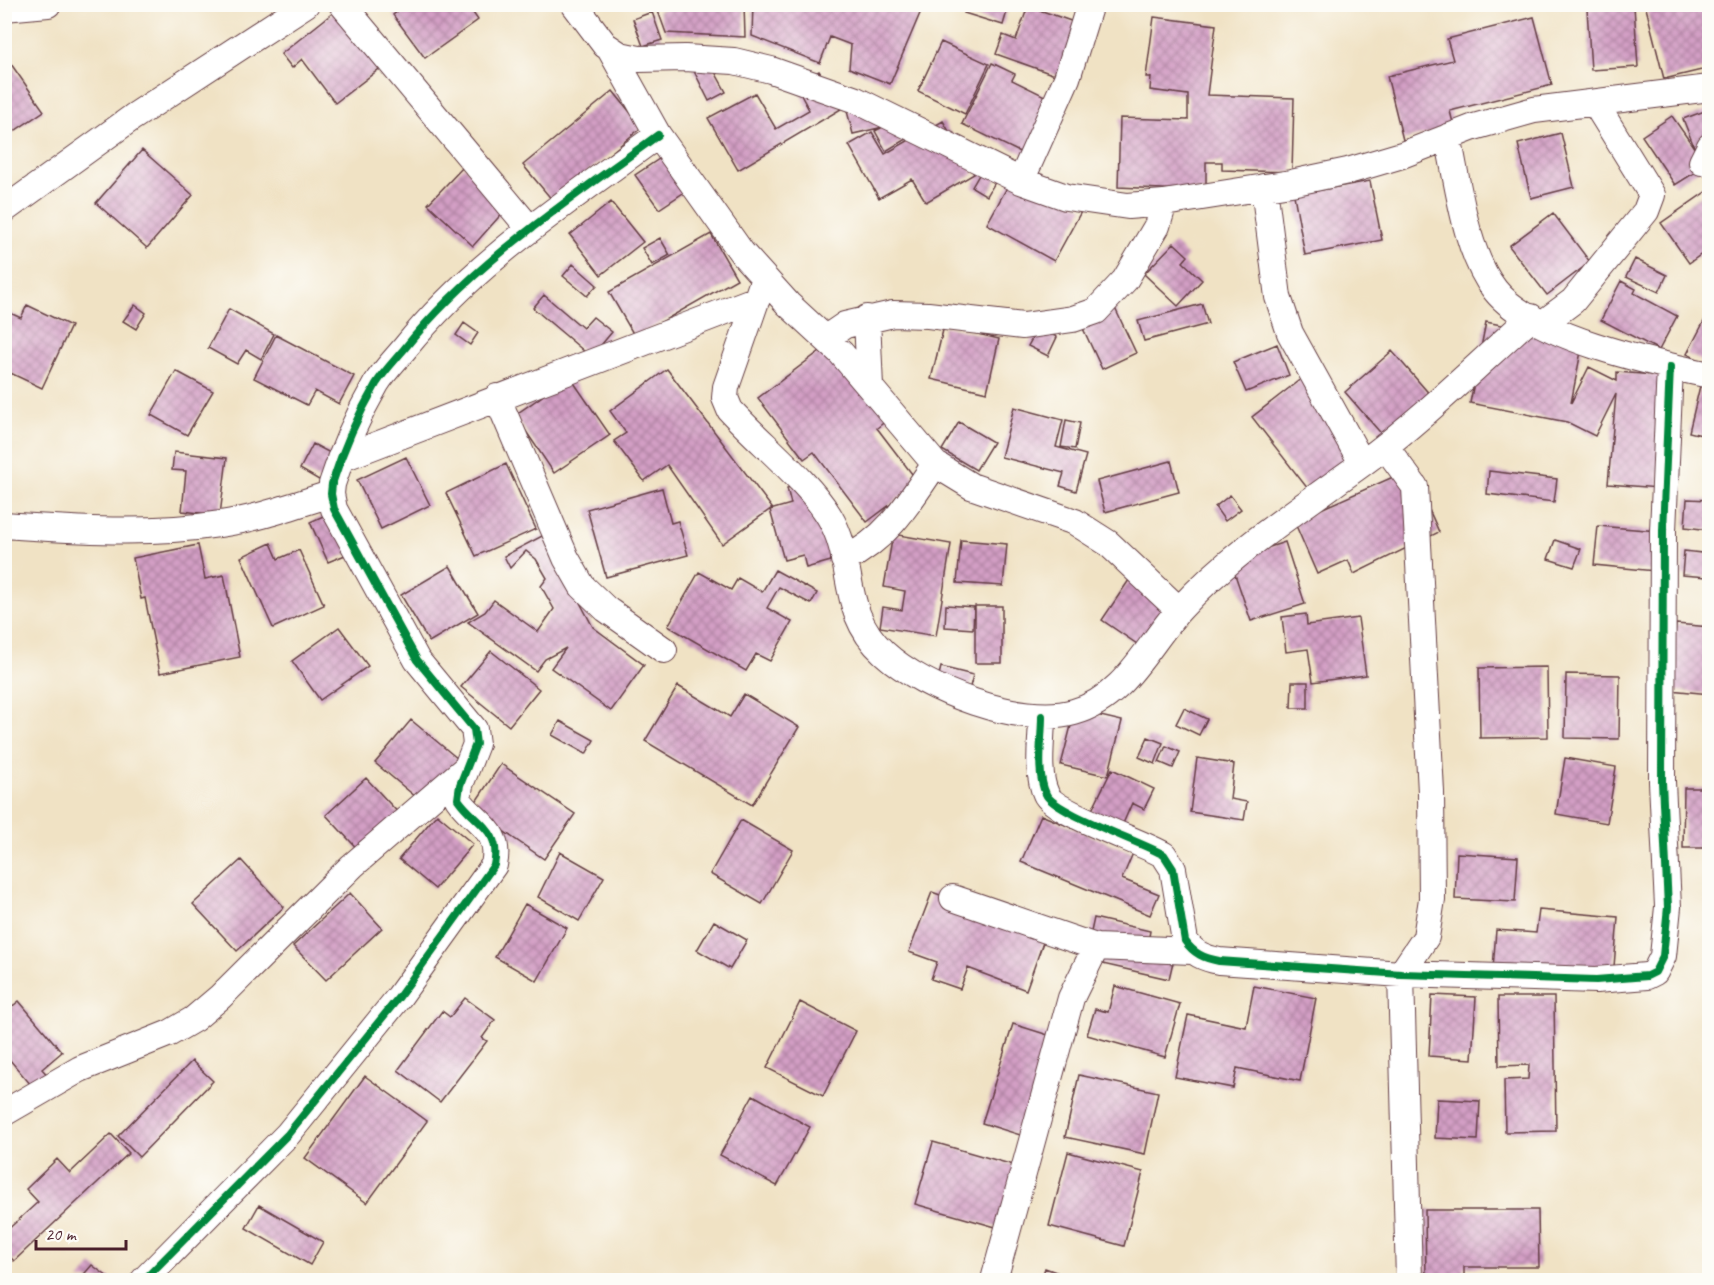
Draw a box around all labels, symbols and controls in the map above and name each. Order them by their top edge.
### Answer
scale bar [36,1213,126,1251]
text: 20 m [45,1223,78,1245]

